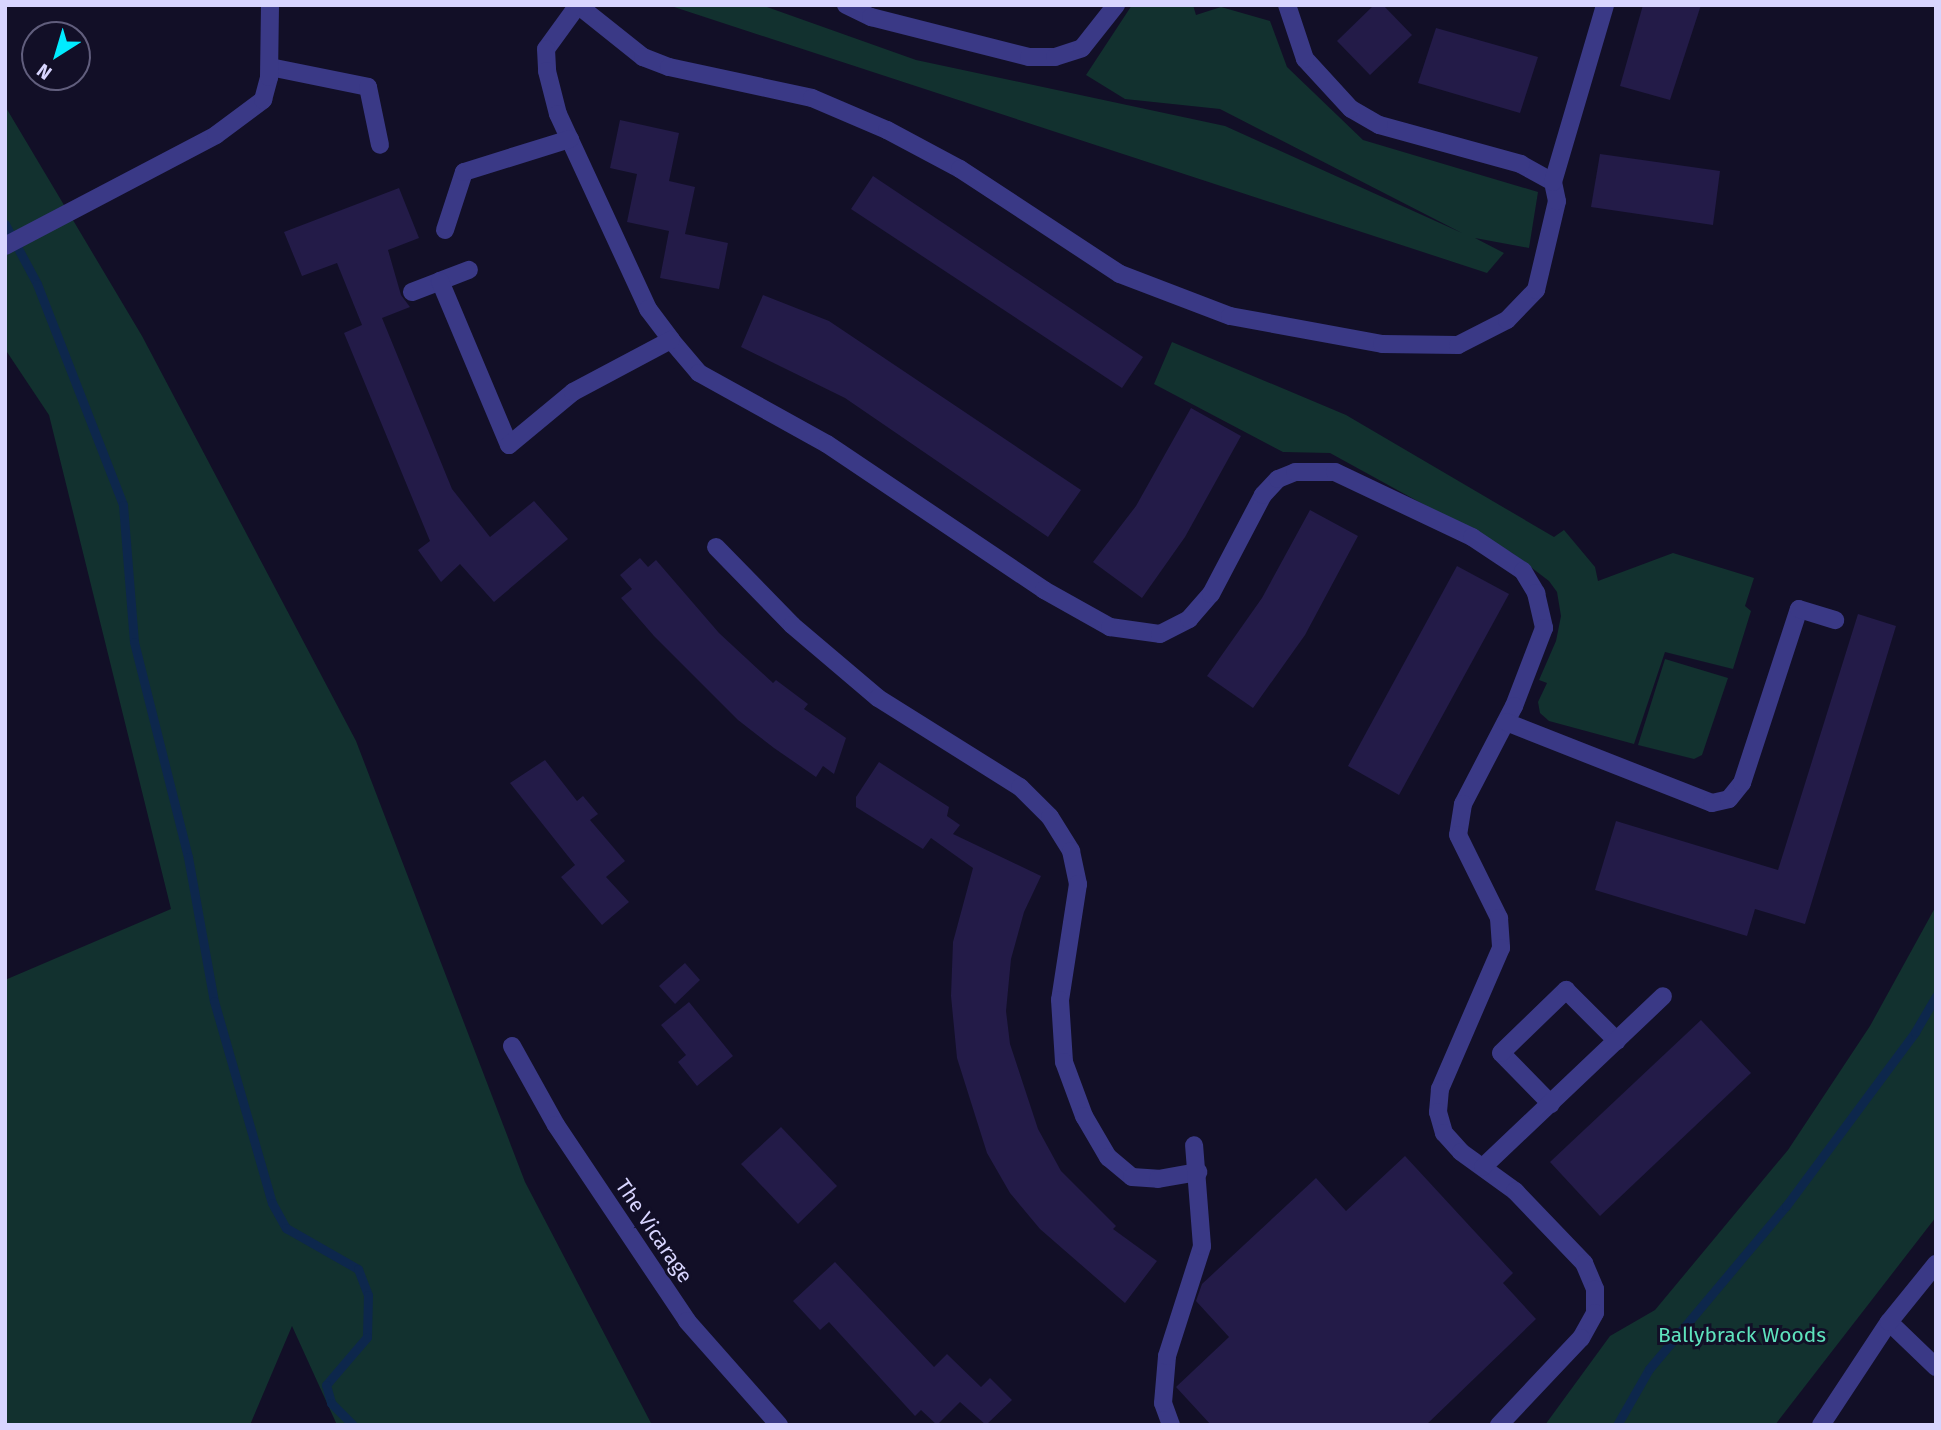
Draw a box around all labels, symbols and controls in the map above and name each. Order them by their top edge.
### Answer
north arrow [21,21,91,91]
text: N [32,59,56,85]
street label: The Vicarage [610,1174,698,1288]
park label: Ballybrack Woods [1658,1322,1826,1348]

